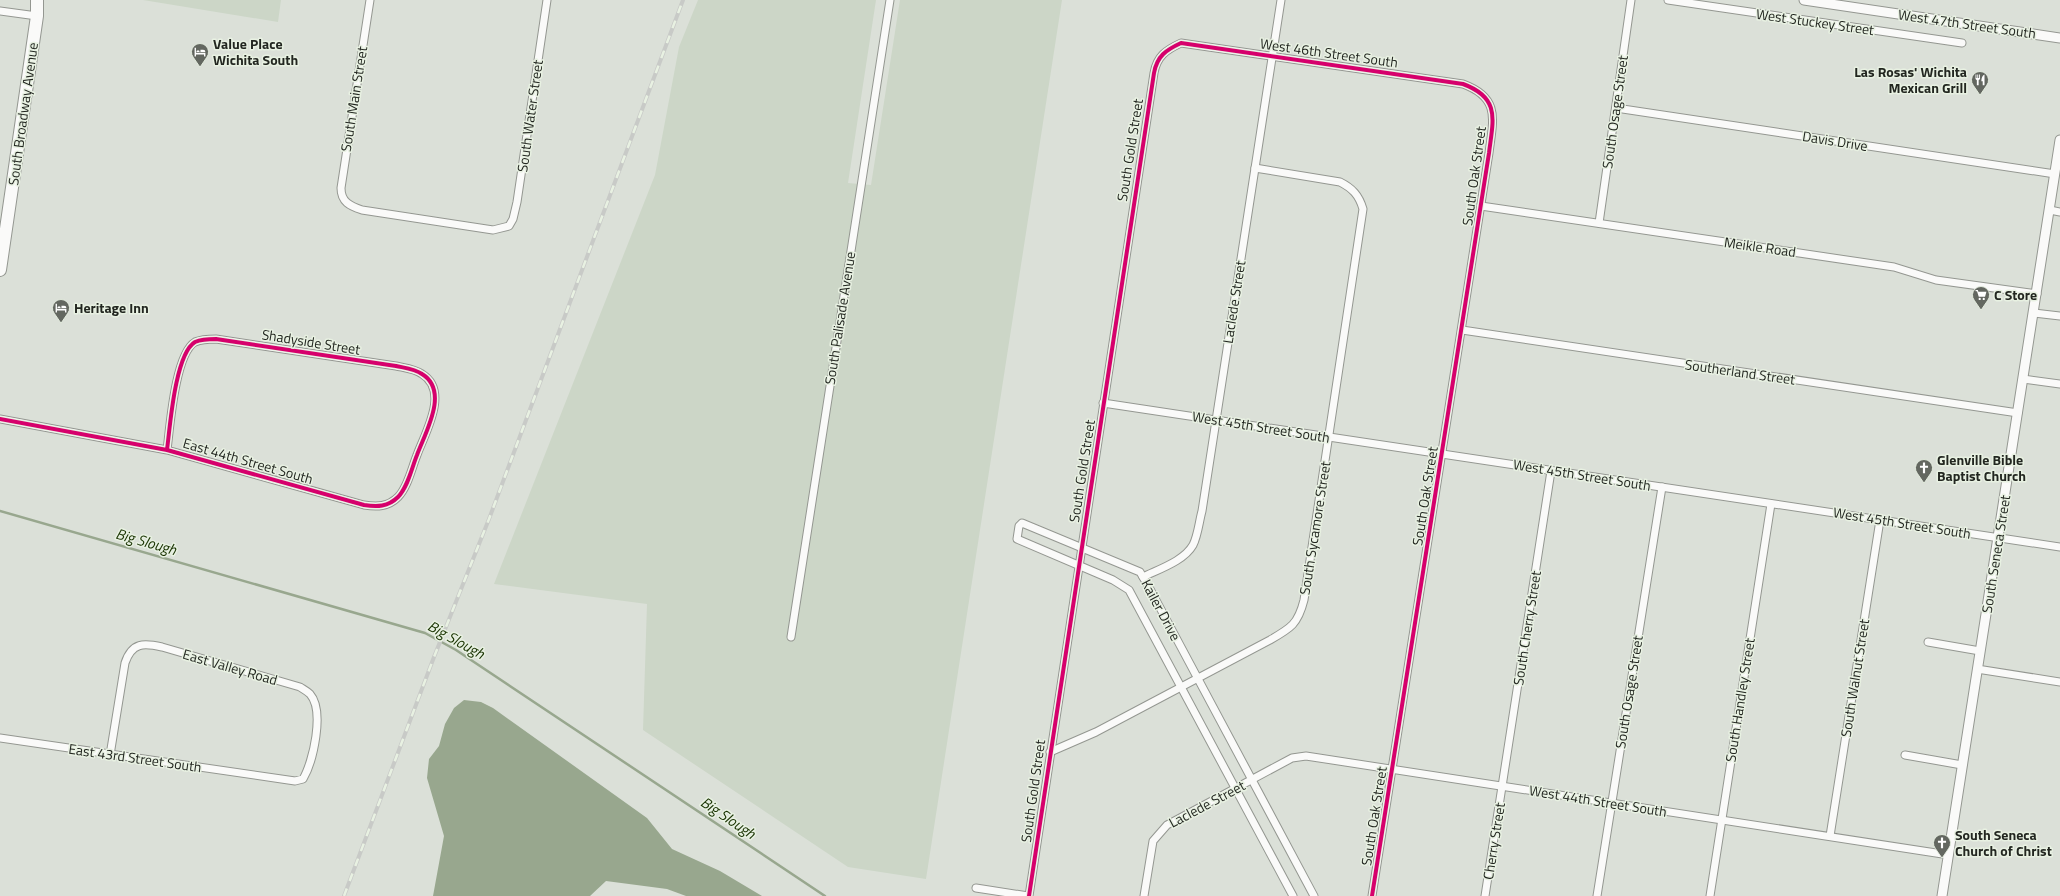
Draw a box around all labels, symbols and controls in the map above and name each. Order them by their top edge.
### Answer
street label: West Stuckey Street [1755,3,1876,40]
street label: West 47th Street South [1897,3,2037,44]
street label: West 46th Street South [1259,32,1399,73]
place label: Value Place Wichita South [213,33,298,70]
street label: South Broadway Avenue [2,41,43,187]
hotel icon: Value Place Wichita South [190,42,210,67]
street label: South Main Street [335,45,372,153]
street label: South Osage Street [1596,54,1633,170]
street label: South Water Street [511,58,548,173]
place label: Las Rosas' Wichita Mexican Grill [1854,61,1967,98]
restaurant icon: Las Rosas' Wichita Mexican Grill [1970,70,1990,95]
street label: South Gold Street [1111,97,1148,203]
street label: South Oak Street [1456,125,1491,227]
street label: Davis Drive [1801,125,1869,156]
street label: Meikle Road [1723,231,1797,262]
street label: South Palisade Avenue [819,250,860,386]
street label: Laclede Street [1217,259,1250,345]
place label: C Store [1994,284,2037,305]
supermarket icon: C Store [1971,285,1991,310]
place label: Heritage Inn [74,297,149,318]
hotel icon: Heritage Inn [51,298,71,323]
street label: Shadyside Street [260,323,362,360]
street label: Southerland Street [1684,353,1797,390]
street label: West 45th Street South [1191,405,1331,448]
street label: South Gold Street [1063,418,1100,524]
street label: East 44th Street South [181,432,316,489]
street label: South Oak Street [1406,445,1443,547]
place label: Glenville Bible Baptist Church [1937,449,2026,486]
street label: West 45th Street South [1512,453,1652,496]
church icon: Glenville Bible Baptist Church [1914,458,1934,483]
street label: South Sycamore Street [1294,459,1335,596]
street label: South Seneca Street [1976,493,2015,615]
street label: West 45th Street South [1832,501,1972,544]
water label: Big Slough [113,522,180,561]
street label: South Cherry Street [1507,569,1546,687]
street label: Kailer Drive [1136,575,1186,644]
water label: Big Slough [423,614,489,665]
street label: South Walnut Street [1835,617,1874,739]
street label: South Osage Street [1609,634,1648,750]
street label: South Handley Street [1719,636,1760,764]
street label: East Valley Road [180,643,280,690]
street label: East 43rd Street South [67,738,203,777]
street label: South Gold Street [1015,738,1050,844]
street label: South Oak Street [1355,765,1392,867]
street label: Laclede Street [1165,775,1249,832]
street label: West 44th Street South [1528,779,1668,822]
water label: Big Slough [696,791,761,845]
street label: Cherry Street [1477,801,1510,881]
place label: South Seneca Church of Christ [1955,824,2052,861]
church icon: South Seneca Church of Christ [1932,833,1952,858]

